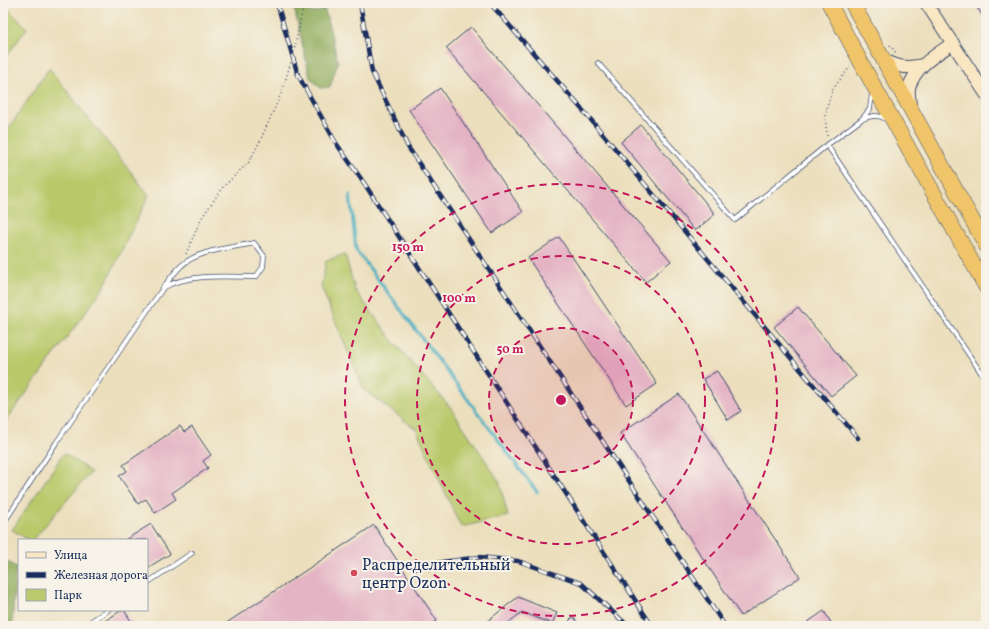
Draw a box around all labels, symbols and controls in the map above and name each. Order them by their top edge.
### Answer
text: 150 m [392,240,424,256]
text: 100 m [442,291,476,307]
text: 50 m [496,342,524,358]
centre of rings [554,393,568,407]
legend [18,539,148,611]
text: Улица [54,548,87,564]
place label: Распределительный центр Ozon [362,555,511,595]
text: Железная дорога [54,568,148,584]
marker: Распределительный центр Ozon [349,568,359,578]
text: Парк [54,588,82,604]

